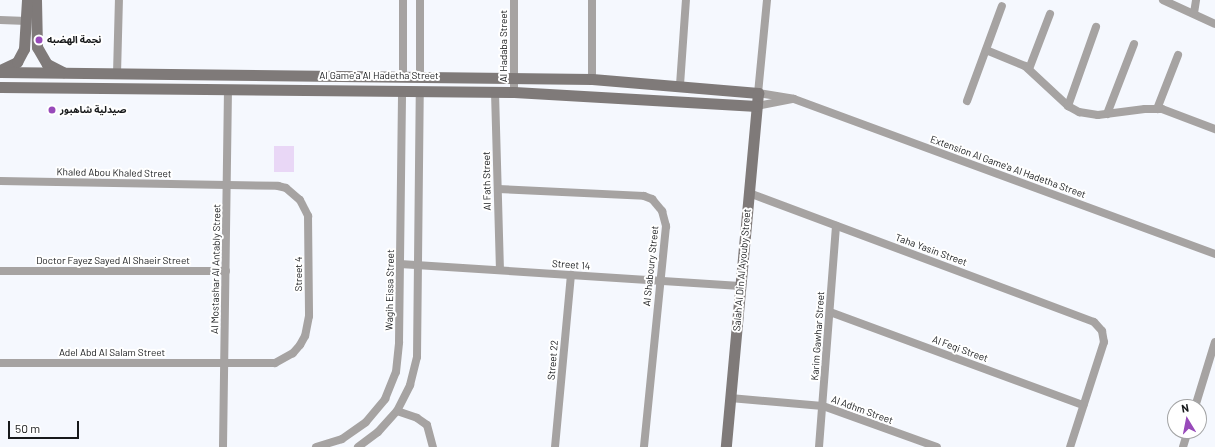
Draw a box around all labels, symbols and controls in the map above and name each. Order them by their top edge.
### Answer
street label: Al Hadaba Street [498,10,510,82]
place label: نجمة الهضبه [47,34,101,46]
marker: نجمة الهضبه [34,35,44,45]
street label: Al Game'a Al Hadetha Street [319,70,439,82]
place label: صيدلية شاهبور [60,104,126,116]
marker: صيدلية شاهبور [47,105,57,115]
street label: Extension Al Game'a Al Hadetha Street [929,133,1087,201]
street label: Al Fath Street [480,151,494,211]
street label: Khaled Abou Khaled Street [56,166,172,180]
street label: Al Mostashar Al Antably Street [209,204,223,334]
street label: Salah Al Din Al Ayouby Street [731,208,753,332]
street label: Al Shaboury Street [641,225,661,307]
street label: Taha Yasin Street [893,231,969,269]
street label: Wagih Eissa Street [383,249,397,331]
street label: Doctor Fayez Sayed Al Shaeir Street [36,255,190,267]
street label: Street 4 [293,257,305,291]
street label: Street 14 [551,258,591,272]
street label: Karim Gawhar Street [809,291,827,381]
street label: Al Feqi Street [931,333,989,365]
street label: Street 22 [545,340,561,380]
street label: Adel Abd Al Salam Street [59,347,165,359]
street label: Al Adhm Street [830,393,894,427]
north arrow [1167,399,1207,439]
text: N [1180,401,1190,415]
scale bar [10,413,81,439]
text: 50 m [15,421,40,435]

